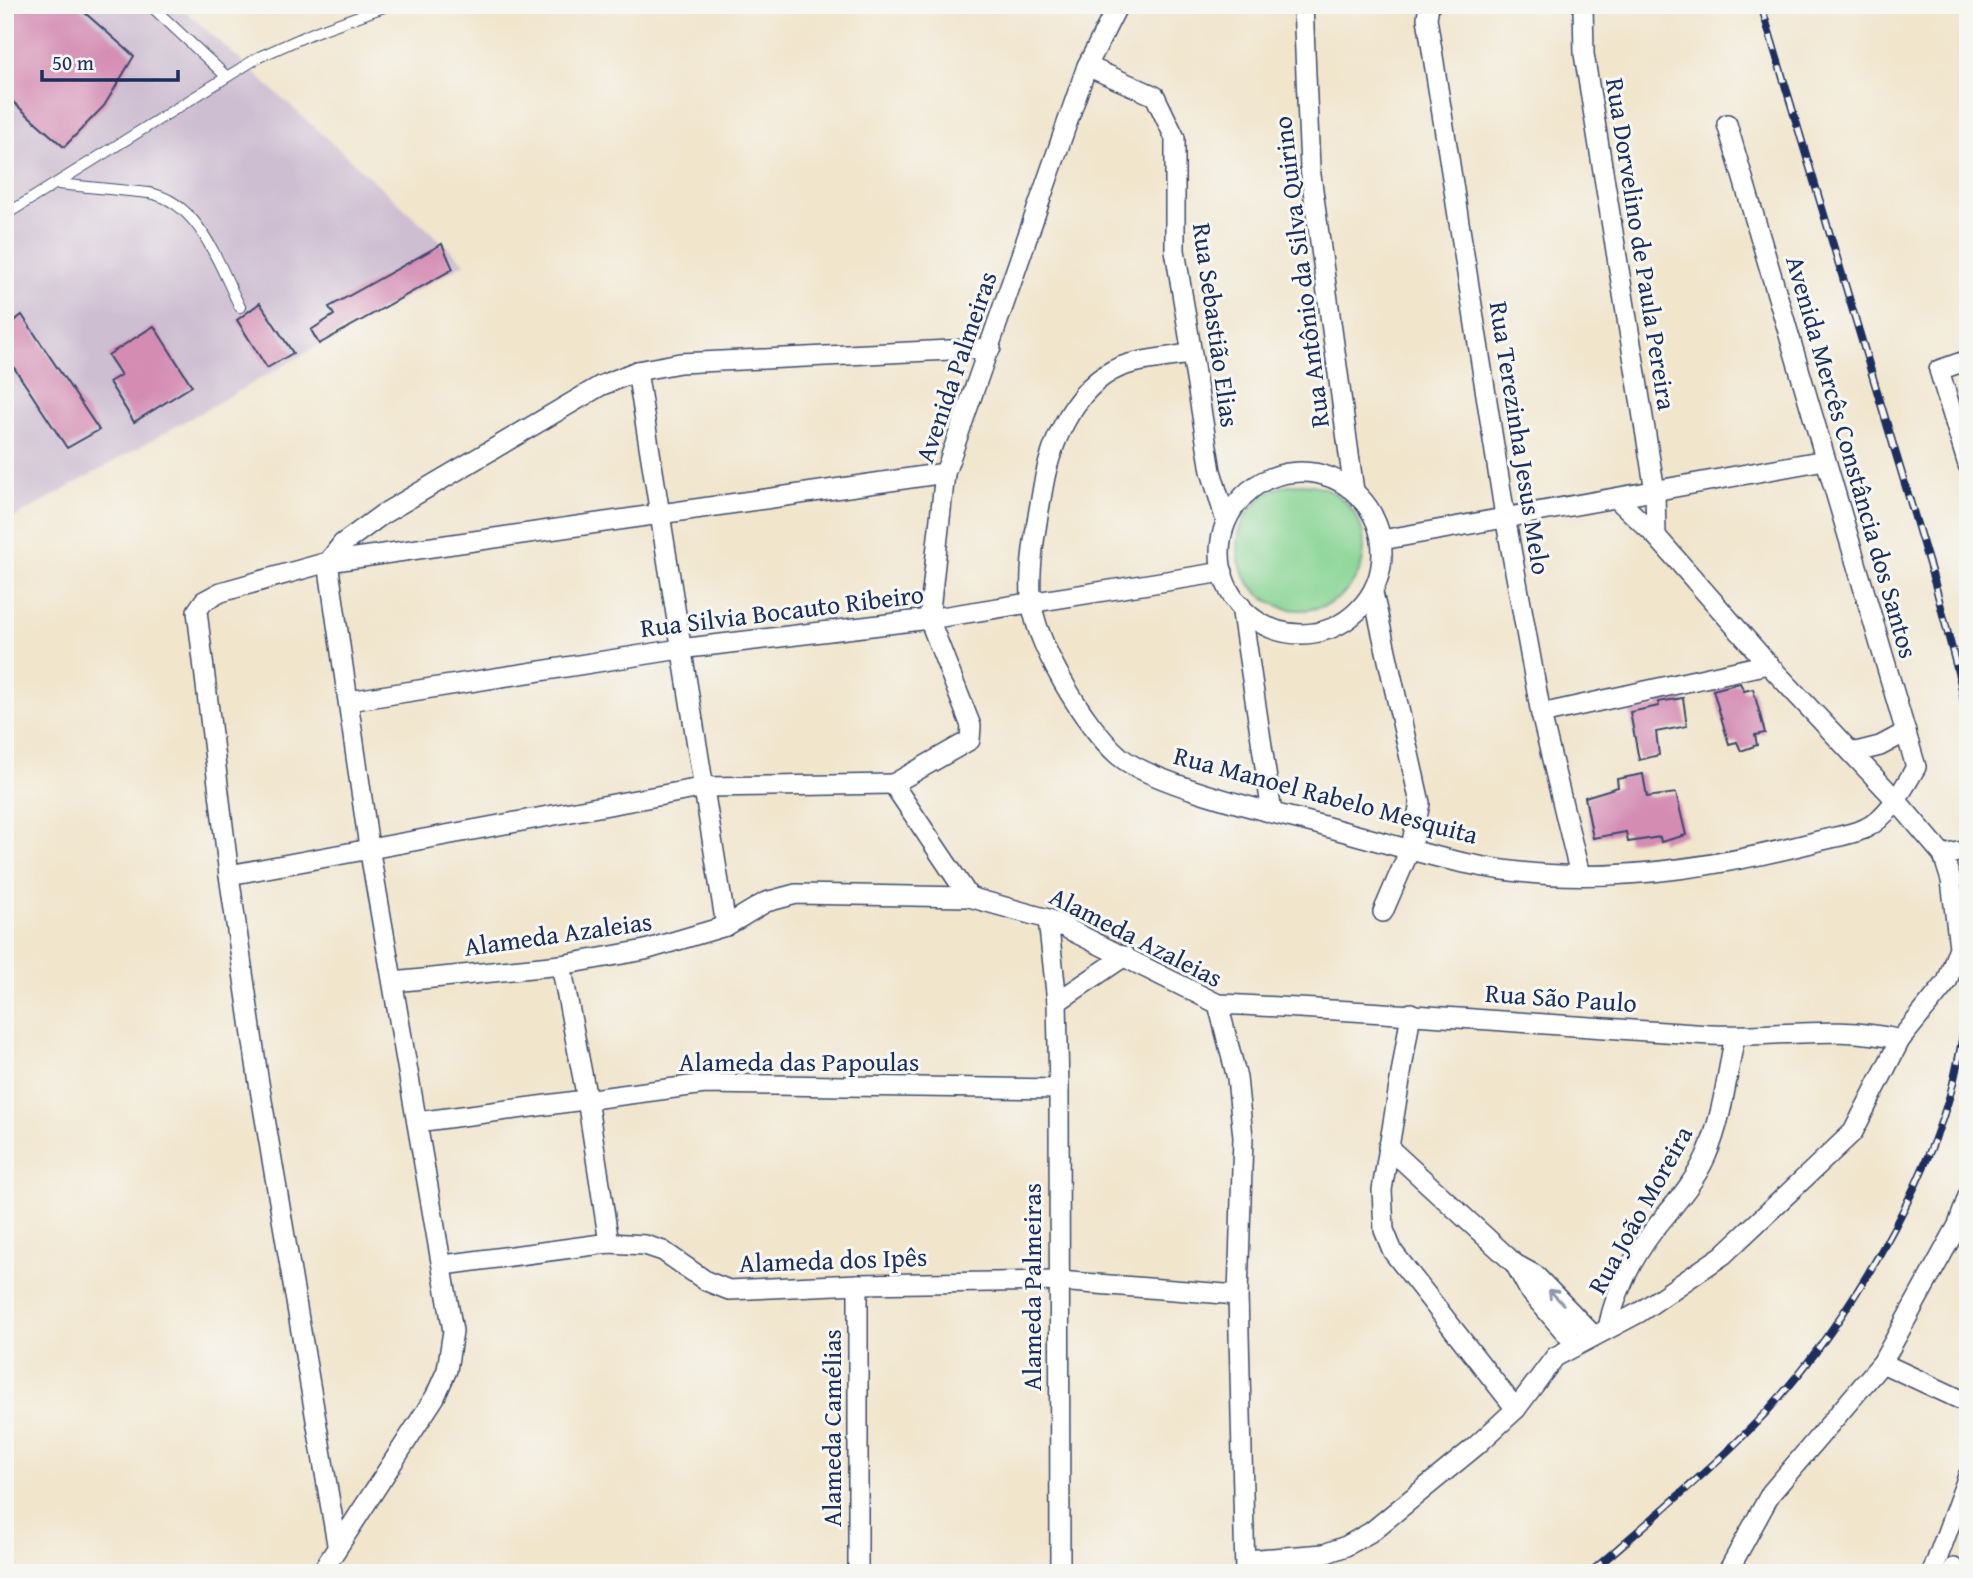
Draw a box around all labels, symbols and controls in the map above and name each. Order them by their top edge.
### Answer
scale bar [42,38,178,82]
text: 50 m [52,47,94,78]
street label: Rua Dorvelino de Paula Pereira [1596,75,1687,413]
street label: Rua Antônio da Silva Quirino [1262,114,1339,430]
street label: Rua Sebastião Elias [1183,220,1250,430]
street label: Avenida Mercês Constância dos Santos [1776,251,1929,663]
street label: Avenida Palmeiras [904,266,1007,468]
street label: Rua Terezinha Jesus Melo [1480,299,1561,577]
street label: Rua Silvia Bocauto Ribeiro [638,574,926,647]
street label: Rua Manoel Rabelo Mesquita [1170,735,1483,854]
street label: Alameda Azaleias [1043,876,1230,997]
street label: Alameda Azaleias [461,901,654,966]
street label: Rua São Paulo [1484,973,1638,1022]
street label: Alameda das Papoulas [679,1042,919,1081]
street label: Rua João Moreira [1577,1118,1702,1301]
street label: Alameda Palmeiras [1012,1183,1051,1391]
street label: Alameda dos Ipês [738,1237,928,1282]
one-way arrow [1548,1289,1565,1306]
street label: Alameda Camélias [812,1329,851,1527]

